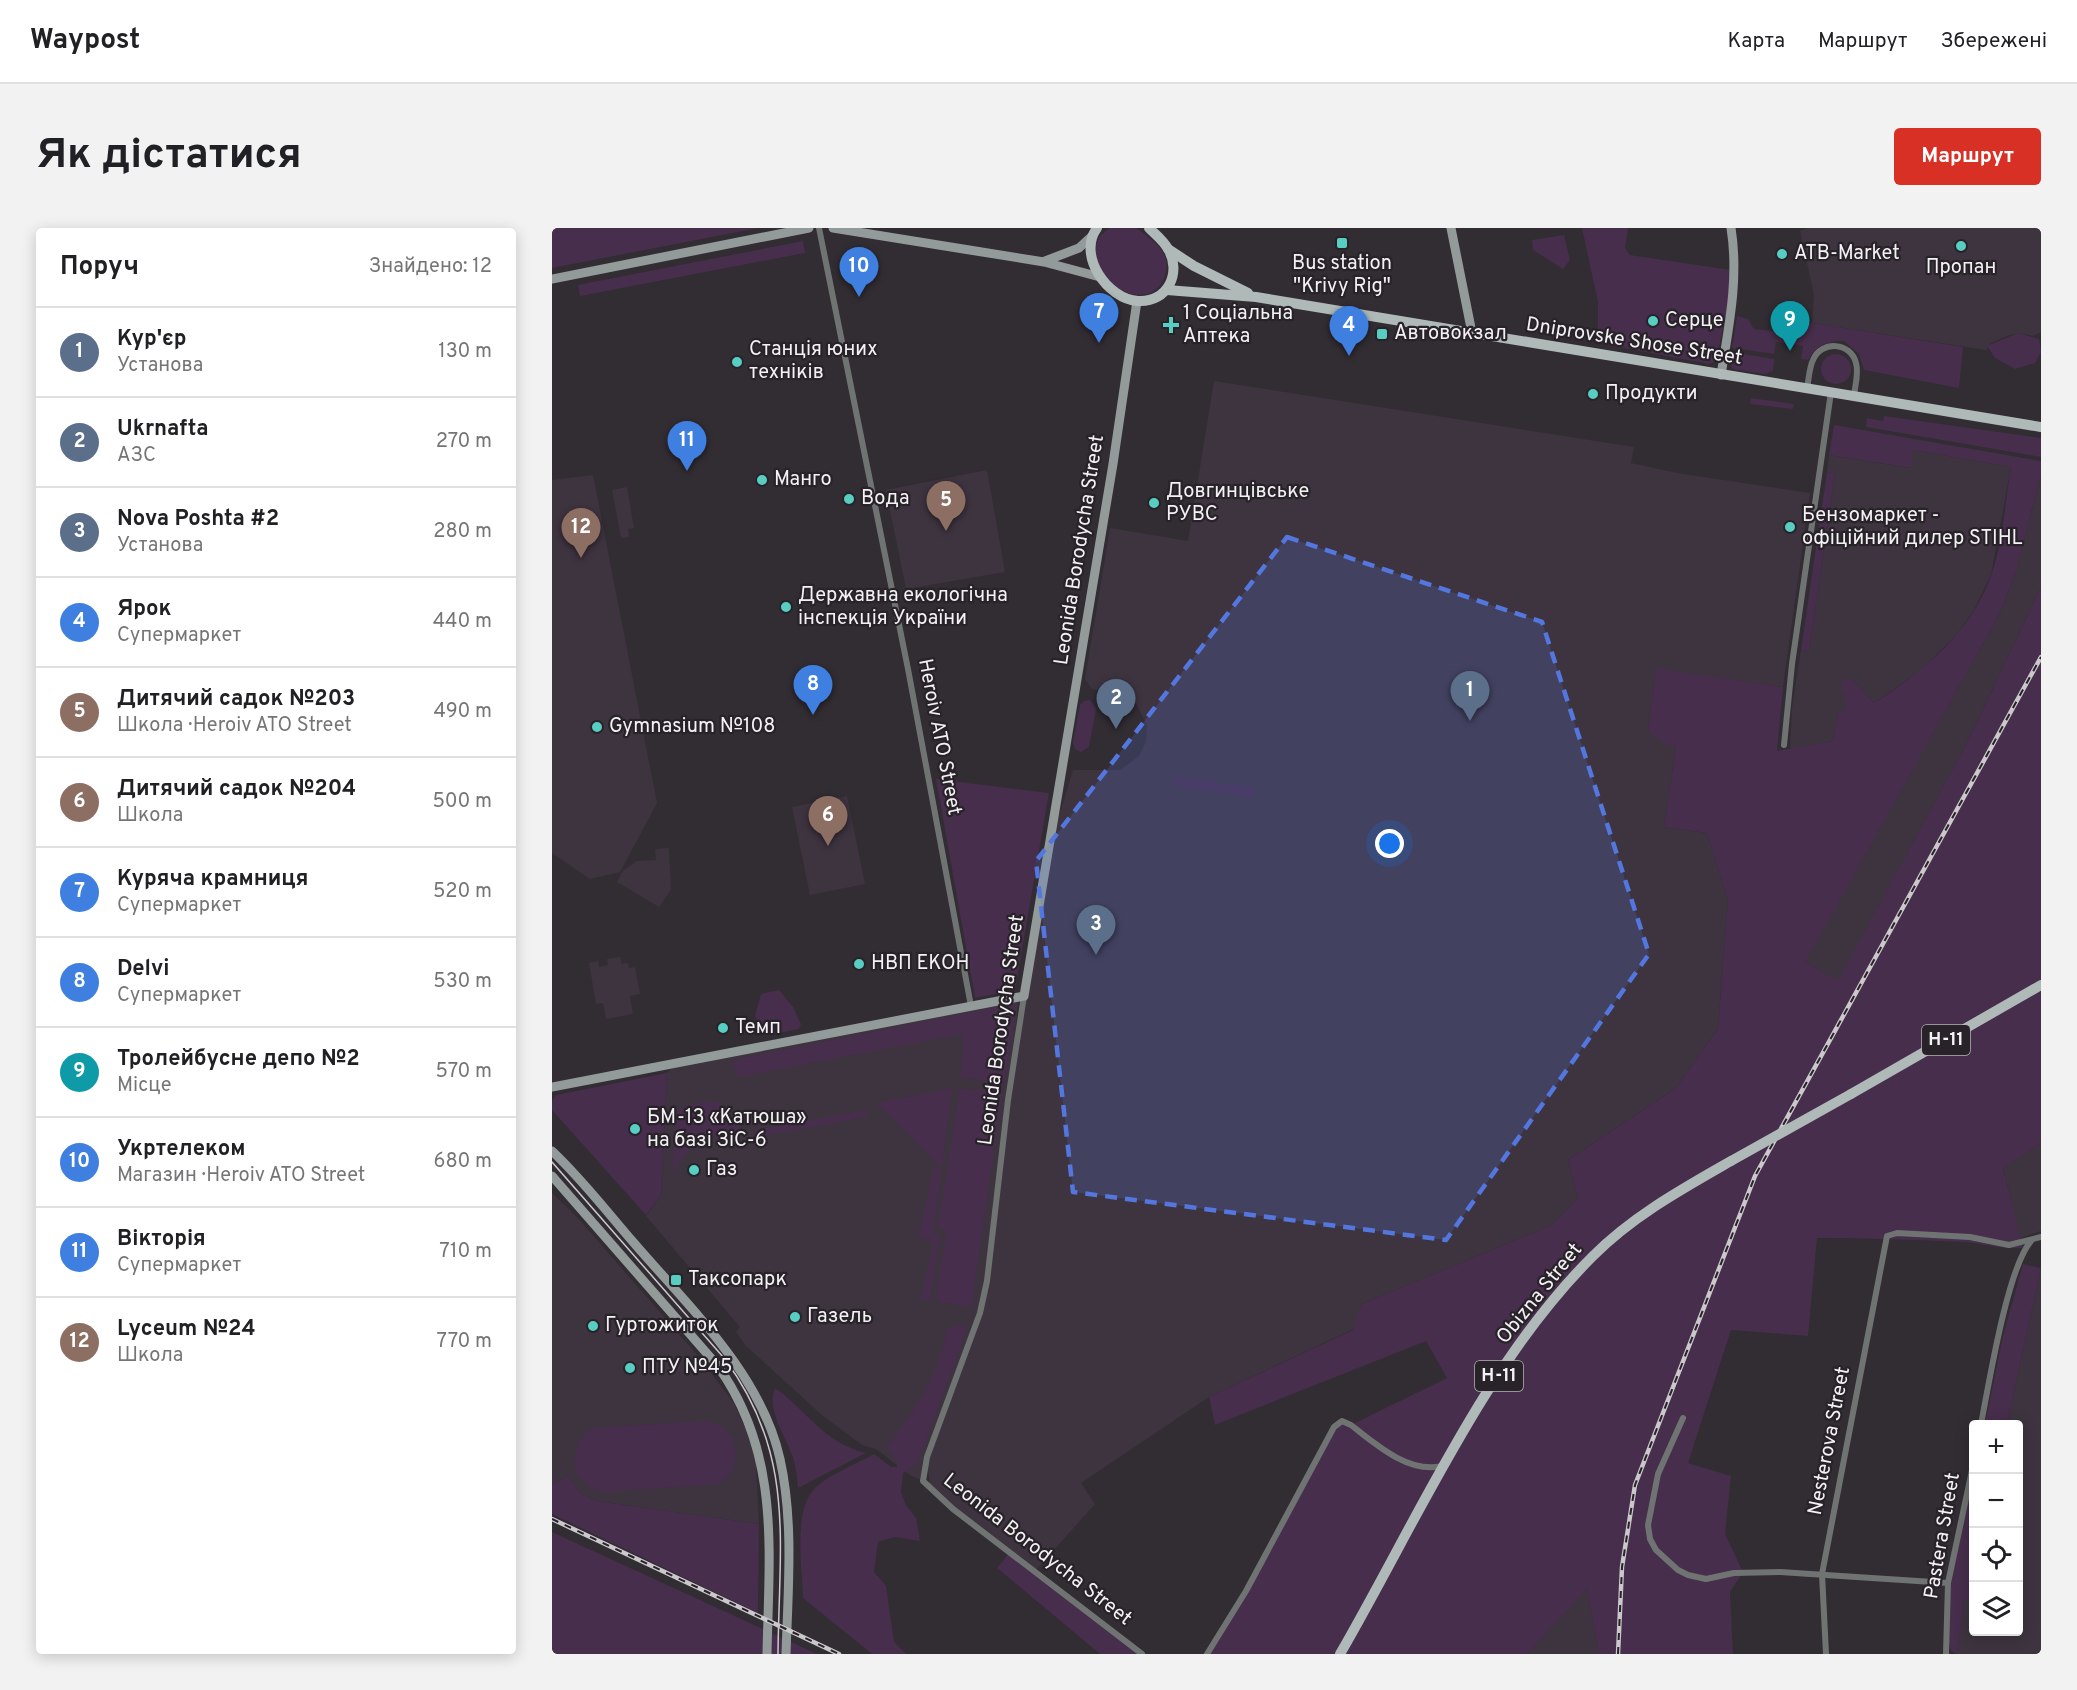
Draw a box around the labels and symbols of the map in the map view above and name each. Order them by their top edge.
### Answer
marker: Bus station "Krivy Rig" [1335,236,1349,250]
marker: Пропан [1954,239,1968,253]
place label: ATB-Market [1794,241,1900,267]
marker: ATB-Market [1775,247,1789,261]
pin: 10 [840,248,878,297]
place label: Bus station "Krivy Rig" [1292,251,1392,300]
place label: Пропан [1926,255,1996,281]
pin: 7 [1080,294,1118,343]
place label: 1 Соціальна Аптека [1183,301,1293,350]
pin: 9 [1770,302,1810,351]
pin: 4 [1330,306,1368,356]
place label: Серце [1665,308,1724,334]
street label: Dniprovske Shose Street [1524,312,1744,372]
marker: Серце [1646,314,1660,328]
marker: 1 Соціальна Аптека [1164,318,1178,332]
place label: Автовокзал [1394,321,1507,347]
marker: Автовокзал [1375,327,1389,341]
place label: Станція юних техніків [749,337,878,386]
marker: Станція юних техніків [730,355,744,369]
place label: Продукти [1605,381,1698,407]
marker: Продукти [1586,387,1600,401]
pin: 11 [668,422,706,471]
street label: Leonida Borodycha Street [1049,433,1111,667]
place label: Манго [774,467,832,493]
marker: Манго [755,473,769,487]
place label: Довгинцівське РУВС [1166,479,1309,528]
pin: 5 [926,482,966,531]
place label: Вода [861,486,910,512]
marker: Вода [842,492,856,506]
marker: Довгинцівське РУВС [1147,496,1161,510]
place label: Бензомаркет - офіційний дилер STIHL [1802,503,2023,552]
pin: 12 [561,508,600,558]
marker: Бензомаркет - офіційний дилер STIHL [1783,520,1797,534]
place label: Державна екологічна інспекція України [798,583,1008,632]
marker: Державна екологічна інспекція України [779,600,793,614]
street label: Heroiv ATO Street [911,656,967,818]
pin: 8 [794,666,832,715]
pin: 1 [1450,672,1490,721]
pin: 2 [1096,680,1136,729]
place label: Gymnasium №108 [609,714,776,740]
marker: Gymnasium №108 [590,720,604,734]
pin: 6 [808,796,848,846]
your location [1375,829,1404,858]
pin: 3 [1076,906,1116,955]
street label: Leonida Borodycha Street [973,913,1031,1147]
place label: НВП ЕКОН [871,951,970,977]
marker: НВП ЕКОН [852,957,866,971]
place label: Темп [735,1015,781,1041]
marker: Темп [716,1021,730,1035]
road number: Н-11 [1922,1025,1970,1055]
place label: БМ-13 «Катюша» на базі ЗіС-6 [647,1105,807,1154]
marker: БМ-13 «Катюша» на базі ЗіС-6 [628,1122,642,1136]
place label: Газ [706,1157,737,1183]
marker: Газ [687,1163,701,1177]
street label: Obizna Street [1491,1238,1589,1350]
place label: Таксопарк [688,1267,787,1293]
marker: Таксопарк [669,1273,683,1287]
place label: Газель [807,1304,872,1330]
marker: Газель [788,1310,802,1324]
place label: Гуртожиток [605,1313,719,1339]
marker: Гуртожиток [586,1319,600,1333]
place label: ПТУ №45 [642,1355,732,1381]
marker: ПТУ №45 [623,1361,637,1375]
road number: Н-11 [1475,1361,1523,1391]
street label: Nesterova Street [1803,1365,1857,1517]
street label: Leonida Borodycha Street [937,1468,1137,1632]
street label: Pastera Street [1919,1471,1967,1601]

